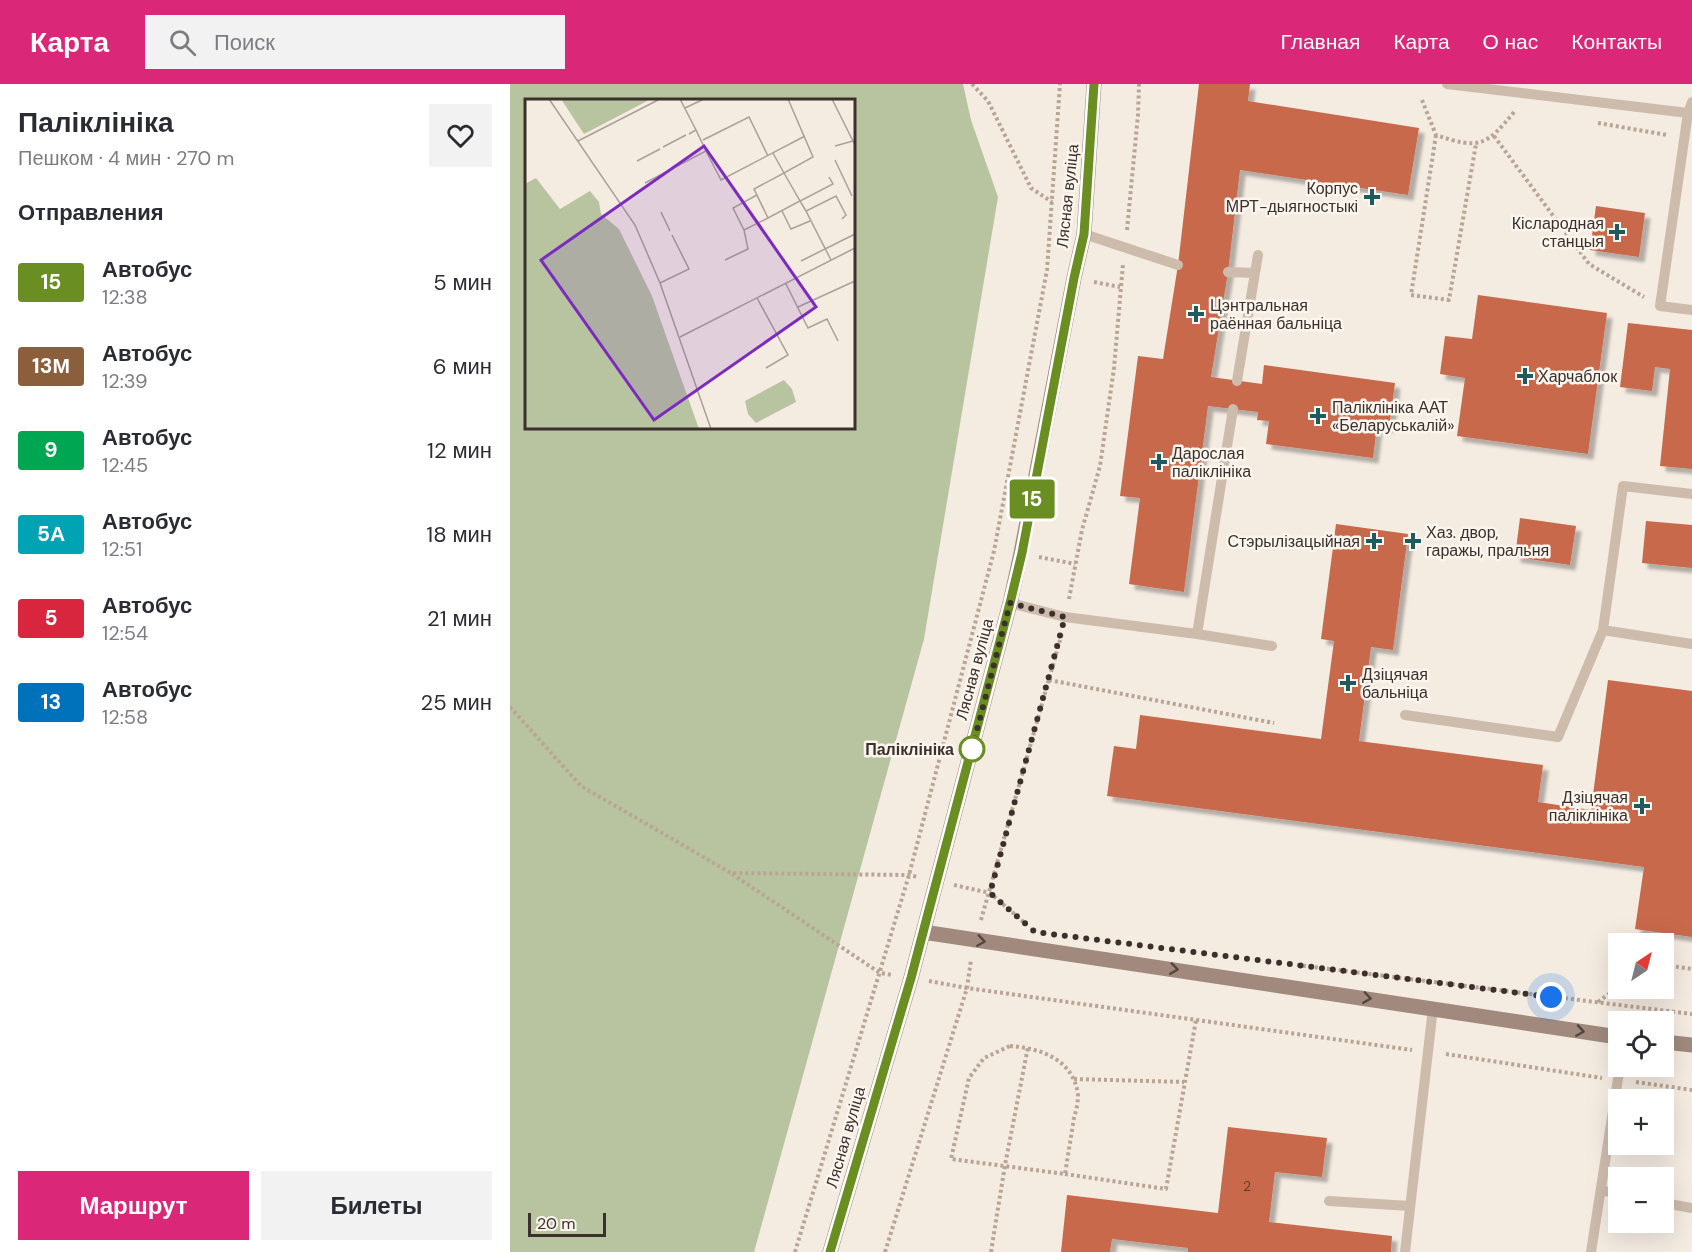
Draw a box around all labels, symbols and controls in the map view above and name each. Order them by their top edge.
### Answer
search box [145,15,565,69]
text: Карта [30,24,109,61]
icon: search [166,26,199,59]
text: Поиск [214,28,275,57]
text: Главная [1280,28,1360,56]
text: Карта [1393,28,1450,56]
text: О нас [1483,28,1538,56]
text: Контакты [1571,28,1662,56]
inset map [525,99,855,429]
text: Паліклініка [18,104,173,141]
button: heart [429,104,492,167]
street label: Лясная вуліца [1052,143,1083,249]
text: Пешком · 4 мин · 270 m [18,145,234,171]
place label: Корпус МРТ-дыягностыкі [1226,178,1358,217]
marker: Корпус МРТ-дыягностыкі [1363,188,1381,206]
text: Отправления [18,198,164,227]
place label: Кіслародная станцыя [1512,213,1604,252]
marker: Кіслародная станцыя [1608,223,1626,241]
text: Автобус [102,255,192,284]
text: 15 [41,268,61,296]
text: 5 мин [433,268,492,297]
text: 12:38 [102,284,148,310]
place label: Цэнтральная раённая бальніца [1210,295,1342,334]
marker: Цэнтральная раённая бальніца [1187,305,1205,323]
text: Автобус [102,339,192,368]
text: 13М [32,352,70,380]
text: 6 мин [433,352,492,381]
place label: Харчаблок [1538,366,1618,387]
marker: Харчаблок [1516,367,1534,385]
text: 12:39 [102,368,148,394]
place label: Паліклініка ААТ «Беларуськалій» [1332,397,1455,436]
marker: Паліклініка ААТ «Беларуськалій» [1309,407,1327,425]
text: Автобус [102,423,192,452]
text: 9 [44,436,58,464]
text: 12 мин [427,436,492,465]
place label: Дарослая паліклініка [1172,443,1251,482]
text: 12:45 [102,452,148,478]
marker: Дарослая паліклініка [1150,453,1168,471]
line badge: 15 [1005,480,1059,518]
text: 15 [1022,485,1042,513]
text: Автобус [102,507,192,536]
text: 5А [37,520,65,548]
text: 18 мин [426,520,492,549]
place label: Хаз. двор, гаражы, пральня [1426,522,1549,561]
place label: Стэрылізацыйная [1227,531,1360,552]
marker: Стэрылізацыйная [1365,532,1383,550]
marker: Хаз. двор, гаражы, пральня [1404,532,1422,550]
text: 12:51 [102,536,142,562]
text: Автобус [102,591,192,620]
text: 5 [44,604,58,632]
text: 21 мин [427,604,492,633]
street label: Лясная вуліца [951,616,998,722]
text: 12:54 [102,620,148,646]
place label: Дзіцячая бальніца [1362,664,1428,703]
marker: Дзіцячая бальніца [1339,674,1357,692]
text: Автобус [102,675,192,704]
text: 13 [41,688,61,716]
text: 25 мин [420,688,492,717]
text: 12:58 [102,704,148,730]
marker: Паліклініка [959,736,985,762]
place label: Паліклініка [865,739,954,760]
place label: Дзіцячая паліклініка [1549,787,1628,826]
marker: Дзіцячая паліклініка [1633,797,1651,815]
north arrow [1608,933,1674,999]
map controls [1608,933,1674,1233]
one-way arrow [976,934,985,946]
one-way arrow [1169,963,1178,975]
your location [1536,982,1566,1012]
one-way arrow [1362,991,1371,1003]
button: locate [1608,1011,1674,1077]
one-way arrow [1575,1024,1585,1037]
street label: Лясная вуліца [821,1084,870,1190]
button: + [1608,1089,1674,1155]
button: − [1608,1167,1674,1233]
button: Маршрут [18,1171,249,1240]
button: Билеты [261,1171,492,1240]
house number: 2 [1243,1177,1251,1195]
scale bar [528,1210,606,1238]
text: 20 m [537,1213,576,1234]

